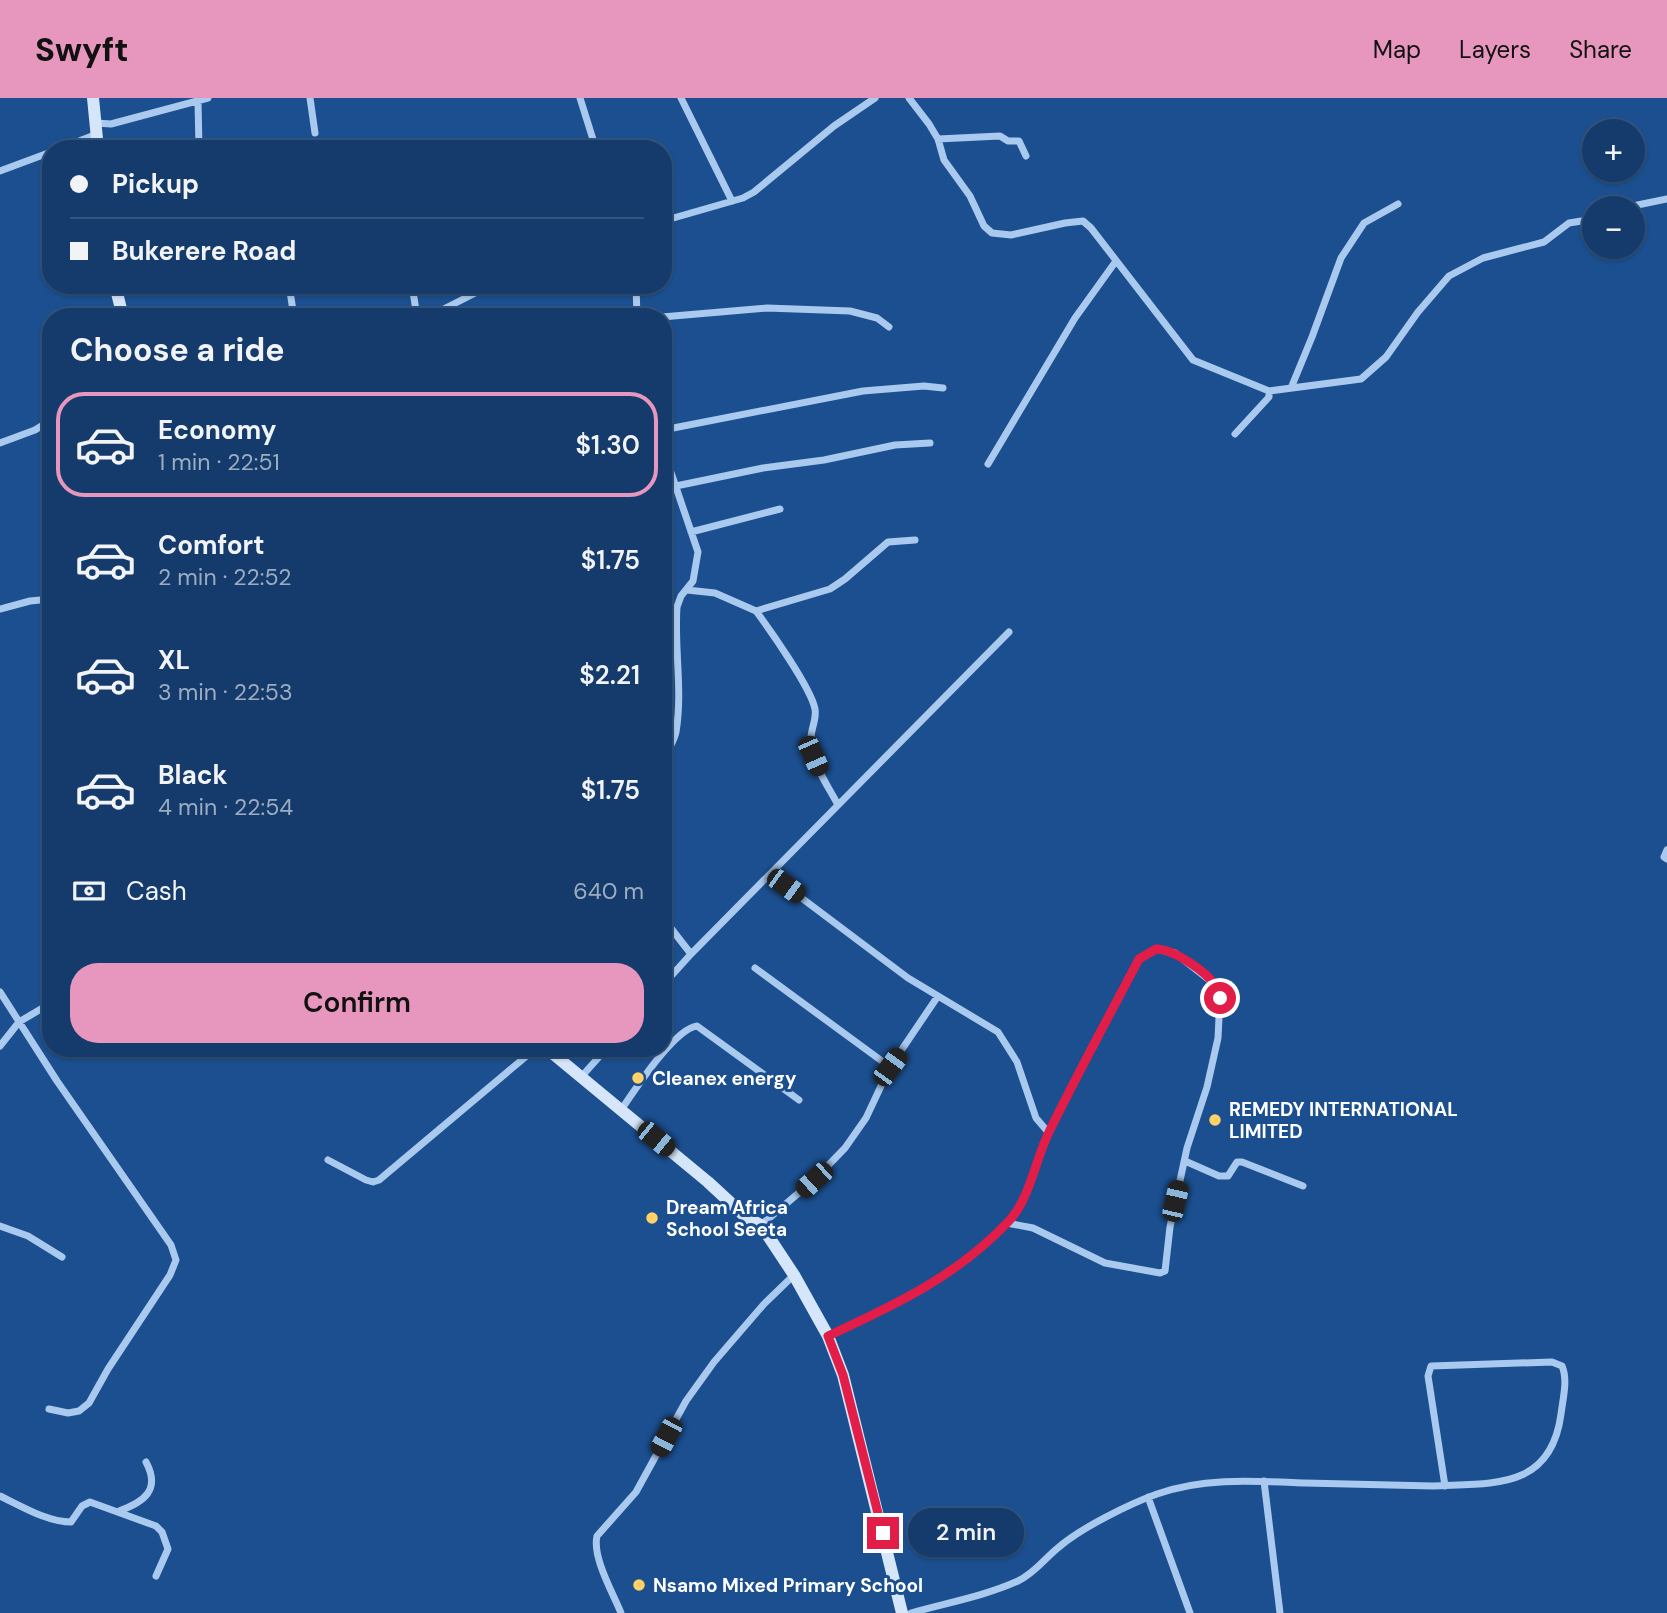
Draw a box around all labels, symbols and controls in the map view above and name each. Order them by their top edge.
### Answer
text: Swyft [35,28,128,71]
text: Map [1373,34,1421,65]
text: Layers [1459,34,1531,65]
text: Share [1569,34,1632,65]
map controls [1582,119,1645,259]
button: + [1582,119,1645,182]
text: Pickup [112,167,199,201]
button: − [1582,196,1645,259]
text: Bukerere Road [112,234,296,268]
text: Choose a ride [70,329,285,371]
icon: car [74,413,137,476]
text: Economy [158,413,276,447]
text: $1.30 [576,428,640,462]
text: 1 min · 22:51 [158,447,280,477]
icon: car [74,528,137,591]
text: Comfort [158,528,264,562]
text: $1.75 [581,543,640,577]
text: 2 min · 22:52 [158,562,291,592]
icon: car [74,643,137,706]
text: XL [158,643,190,677]
text: $2.21 [579,658,640,692]
text: 3 min · 22:53 [158,677,292,707]
car [795,733,832,779]
icon: car [74,758,137,821]
text: Black [158,758,228,792]
text: $1.75 [581,773,640,807]
text: 4 min · 22:54 [158,792,293,822]
car [763,865,810,907]
icon: cash [70,872,108,910]
text: Cash [126,874,187,908]
text: 640 m [573,876,644,906]
button: Confirm [70,963,644,1043]
route start [1204,982,1236,1014]
car [870,1044,911,1090]
place label: Cleanex energy [652,1066,797,1091]
marker: Cleanex energy [630,1070,646,1086]
place label: REMEDY INTERNATIONAL LIMITED [1229,1097,1458,1144]
marker: REMEDY INTERNATIONAL LIMITED [1207,1112,1223,1128]
car [634,1118,679,1160]
car [792,1158,837,1202]
car [1161,1178,1190,1224]
place label: Dream Africa School Seeta [666,1195,788,1242]
marker: Dream Africa School Seeta [644,1210,660,1226]
car [647,1414,686,1460]
callout: 2 min [908,1508,1023,1558]
route end [867,1517,899,1549]
text: 2 min [936,1517,996,1547]
place label: Nsamo Mixed Primary School [653,1573,923,1598]
marker: Nsamo Mixed Primary School [631,1577,647,1593]

